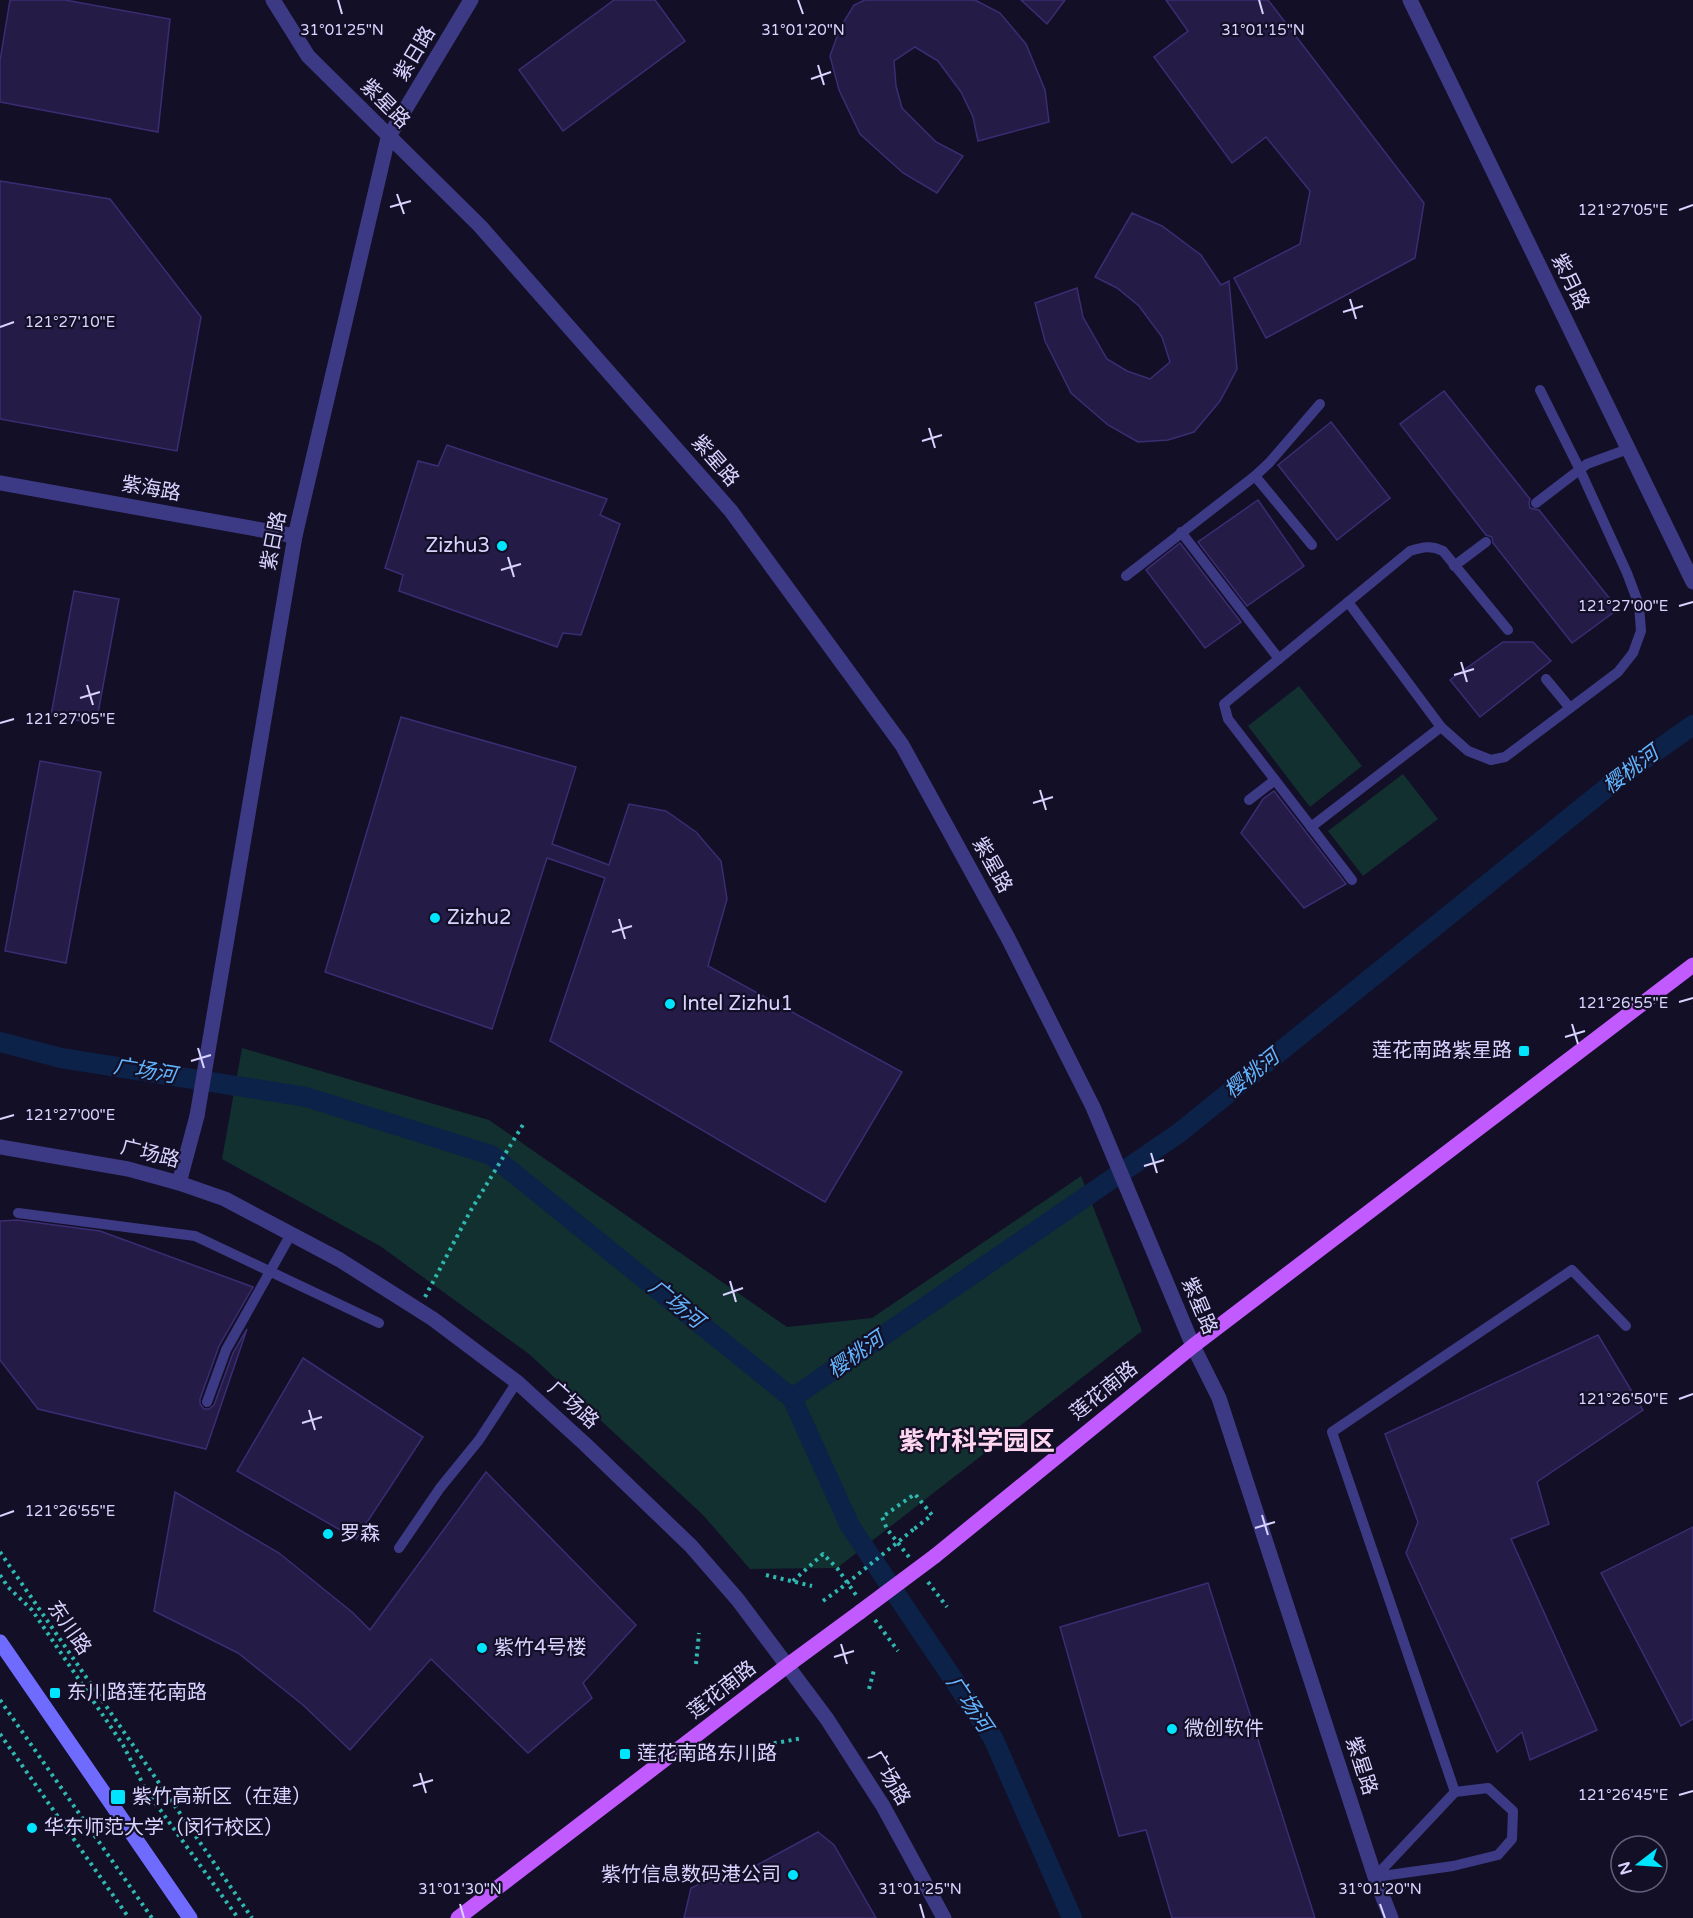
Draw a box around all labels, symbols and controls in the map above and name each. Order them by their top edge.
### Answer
text: 31°01'25"N [300,21,384,39]
text: 31°01'20"N [761,21,845,39]
text: 31°01'15"N [1221,21,1305,39]
street label: 紫日路 [389,22,441,86]
street label: 紫星路 [355,74,415,134]
text: 121°27'05"E [1578,201,1668,219]
street label: 紫月路 [1546,250,1594,314]
text: 121°27'10"E [25,313,115,331]
street label: 紫星路 [686,430,744,492]
street label: 紫海路 [119,472,183,506]
street label: 紫日路 [256,509,292,573]
place label: Zizhu3 [425,534,490,558]
marker: Zizhu3 [495,539,509,553]
text: 121°27'00"E [1578,597,1668,615]
text: 121°27'05"E [25,710,115,728]
water label: 樱桃河 [1598,739,1667,799]
street label: 紫星路 [967,833,1017,897]
place label: Zizhu2 [447,906,512,930]
marker: Zizhu2 [428,911,442,925]
place label: Intel Zizhu1 [682,992,793,1016]
text: 121°26'55"E [1578,994,1668,1012]
marker: Intel Zizhu1 [663,997,677,1011]
place label: 莲花南路紫星路 [1372,1039,1512,1063]
water label: 樱桃河 [1220,1042,1287,1104]
marker: 莲花南路紫星路 [1517,1044,1531,1058]
water label: 广场河 [112,1054,182,1089]
text: 121°27'00"E [25,1106,115,1124]
street label: 广场路 [118,1135,182,1173]
water label: 广场河 [644,1274,711,1336]
street label: 紫星路 [1176,1274,1222,1338]
water label: 樱桃河 [823,1324,892,1383]
street label: 莲花南路 [1065,1357,1143,1425]
street label: 广场路 [543,1376,603,1434]
text: 121°26'50"E [1578,1390,1668,1408]
district label: 紫竹科学园区 [899,1426,1055,1457]
text: 121°26'55"E [25,1502,115,1520]
place label: 罗森 [340,1522,380,1546]
marker: 罗森 [321,1527,335,1541]
street label: 东川路 [42,1597,96,1659]
place label: 紫竹4号楼 [494,1636,587,1660]
marker: 紫竹4号楼 [475,1641,489,1655]
street label: 莲花南路 [683,1656,761,1724]
water label: 广场河 [941,1671,999,1740]
place label: 东川路莲花南路 [67,1681,207,1705]
marker: 东川路莲花南路 [48,1686,62,1700]
place label: 微创软件 [1184,1717,1264,1741]
marker: 微创软件 [1165,1722,1179,1736]
street label: 紫星路 [1340,1734,1382,1798]
place label: 莲花南路东川路 [637,1742,777,1766]
street label: 广场路 [863,1746,915,1810]
marker: 莲花南路东川路 [618,1747,632,1761]
place label: 紫竹高新区（在建） [132,1785,312,1809]
text: 121°26'45"E [1578,1786,1668,1804]
marker: 紫竹高新区（在建） [109,1788,127,1806]
place label: 华东师范大学（闵行校区） [44,1816,284,1840]
marker: 华东师范大学（闵行校区） [25,1821,39,1835]
north arrow [1609,1834,1669,1894]
text: N [1614,1859,1637,1877]
place label: 紫竹信息数码港公司 [601,1863,781,1887]
marker: 紫竹信息数码港公司 [786,1868,800,1882]
text: 31°01'30"N [418,1880,502,1898]
text: 31°01'25"N [878,1880,962,1898]
text: 31°01'20"N [1338,1880,1422,1898]

